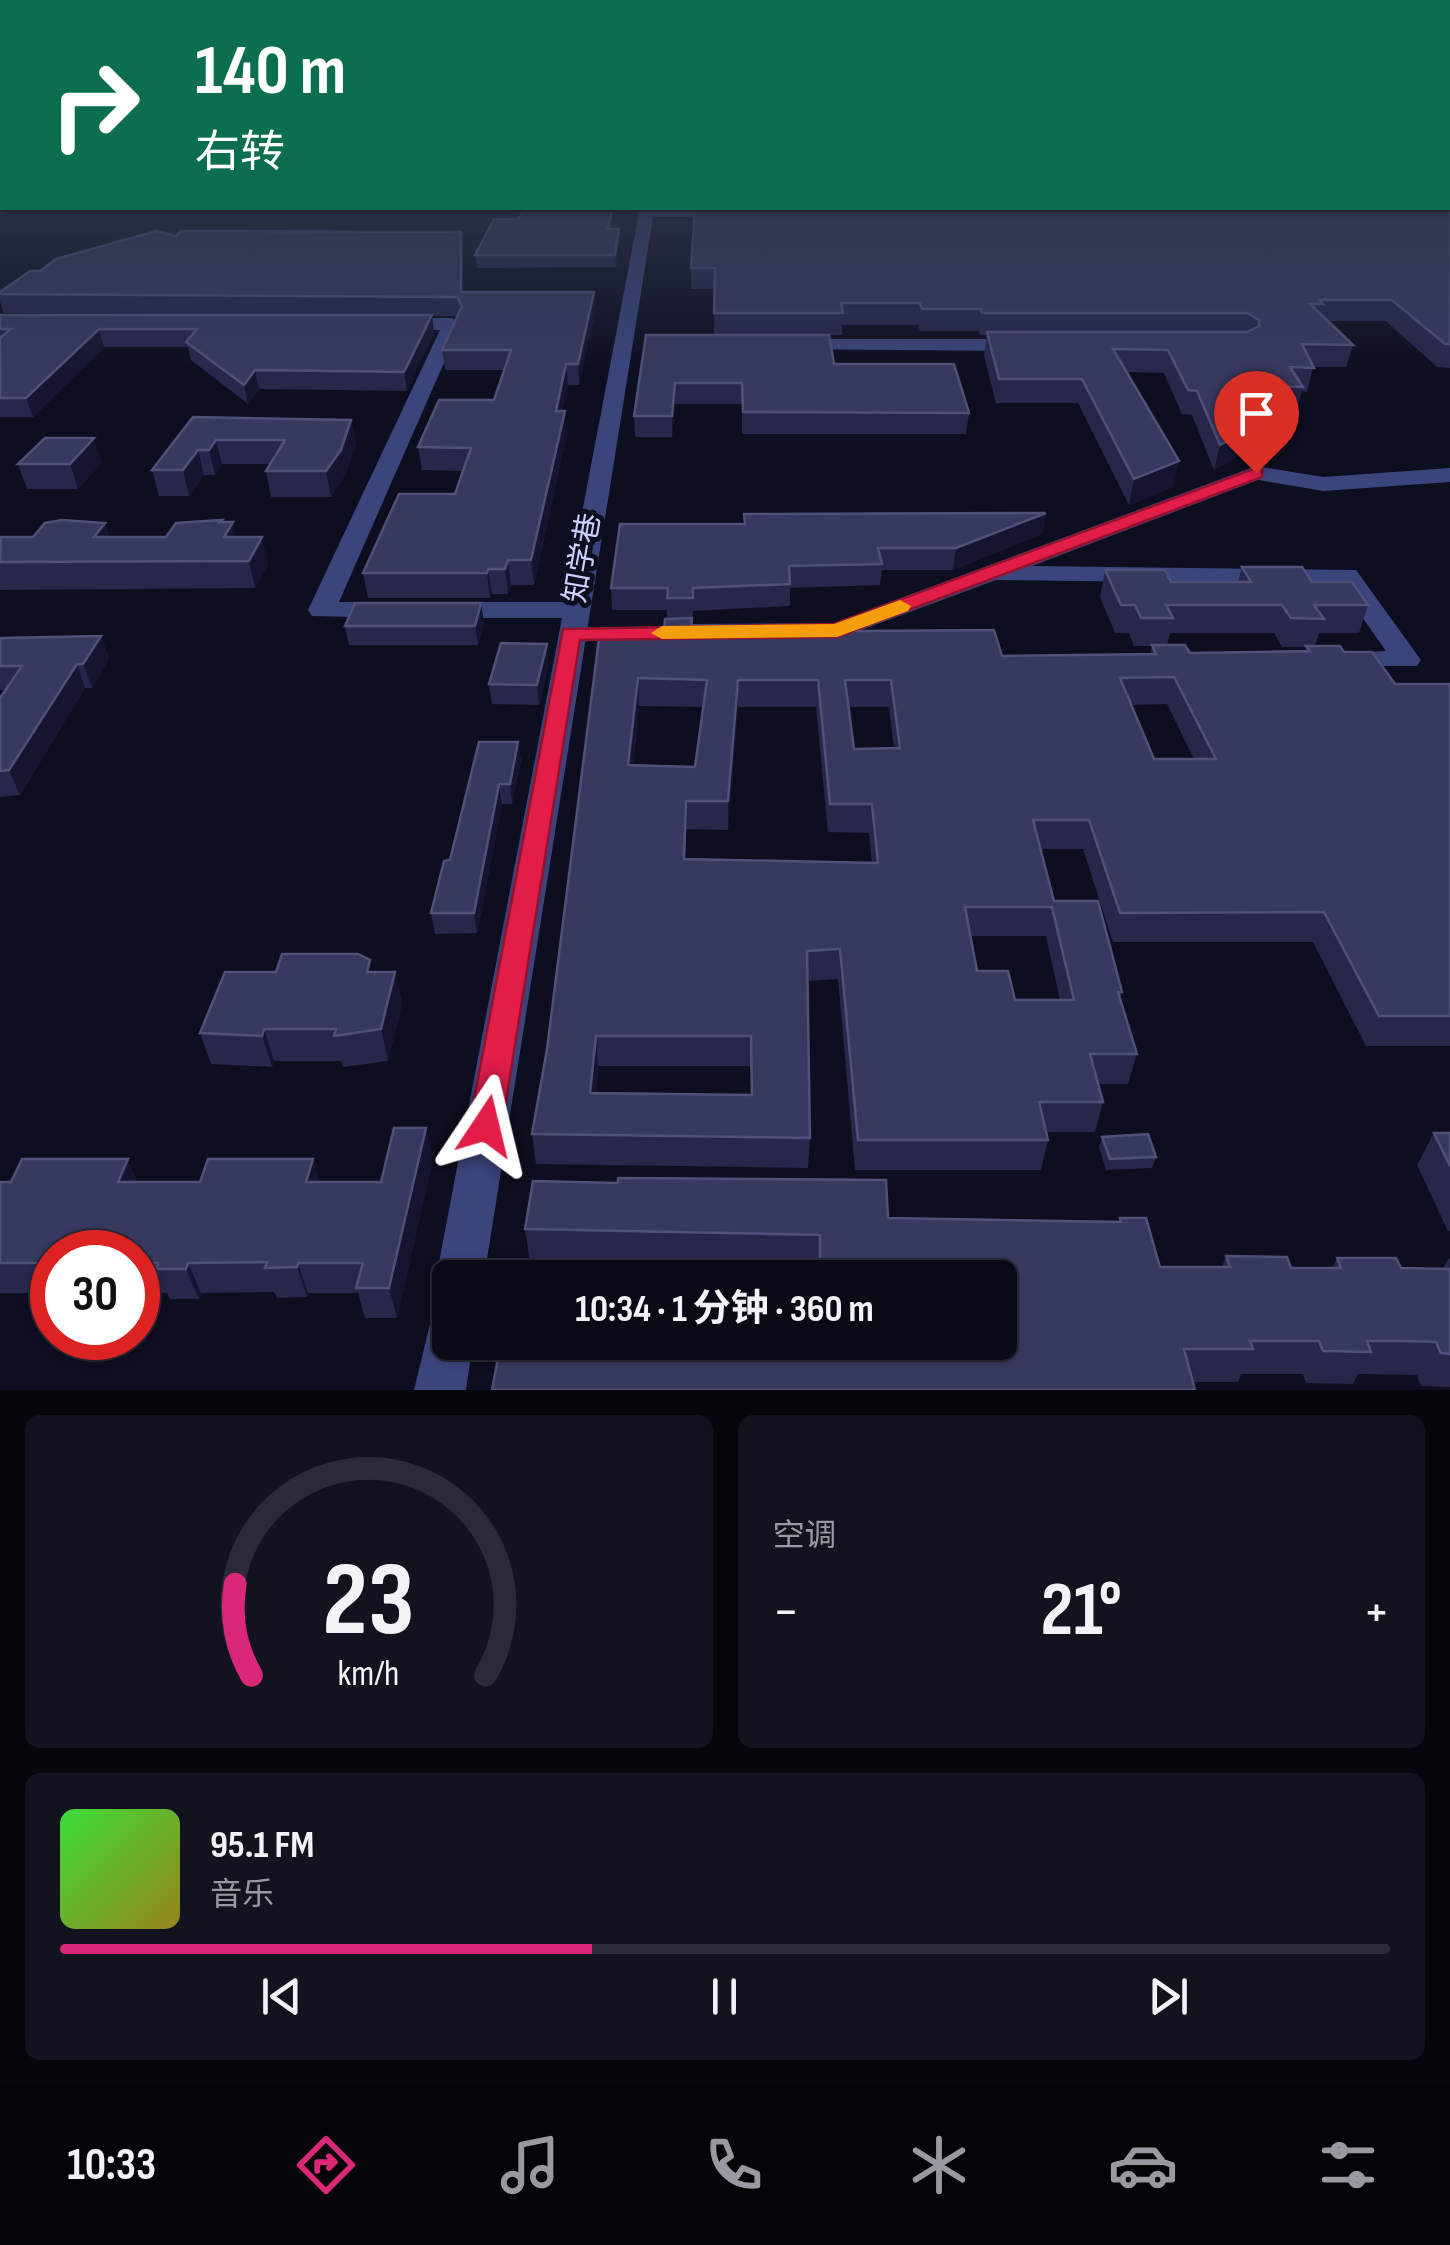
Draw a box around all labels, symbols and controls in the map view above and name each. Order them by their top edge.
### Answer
text: 140 m [195,30,346,114]
icon: right [30,40,160,170]
text: 右转 [195,126,285,181]
pin [1214,371,1299,474]
icon: arrive [1229,386,1284,441]
street label: 知学巷 [557,511,609,605]
position arrow [434,1074,538,1178]
speed limit sign: 30 [30,1230,160,1360]
text: 10:34 · 1 分钟 · 360 m [575,1287,874,1332]
text: 空调 [773,1517,837,1556]
text: 23 [323,1539,415,1664]
text: 21° [1041,1566,1122,1657]
text: − [773,1579,799,1646]
text: + [1363,1579,1390,1646]
text: km/h [338,1653,400,1696]
text: 95.1 FM [210,1823,314,1868]
text: 音乐 [210,1876,274,1915]
icon: previous [254,1969,309,2024]
icon: pause [697,1969,752,2024]
icon: next [1141,1969,1196,2024]
icon: directions [291,2130,361,2200]
icon: music [495,2130,565,2200]
icon: phone [699,2130,769,2200]
icon: climate [904,2130,974,2200]
icon: car [1108,2130,1178,2200]
icon: filters [1313,2130,1383,2200]
text: 10:33 [67,2138,156,2193]

